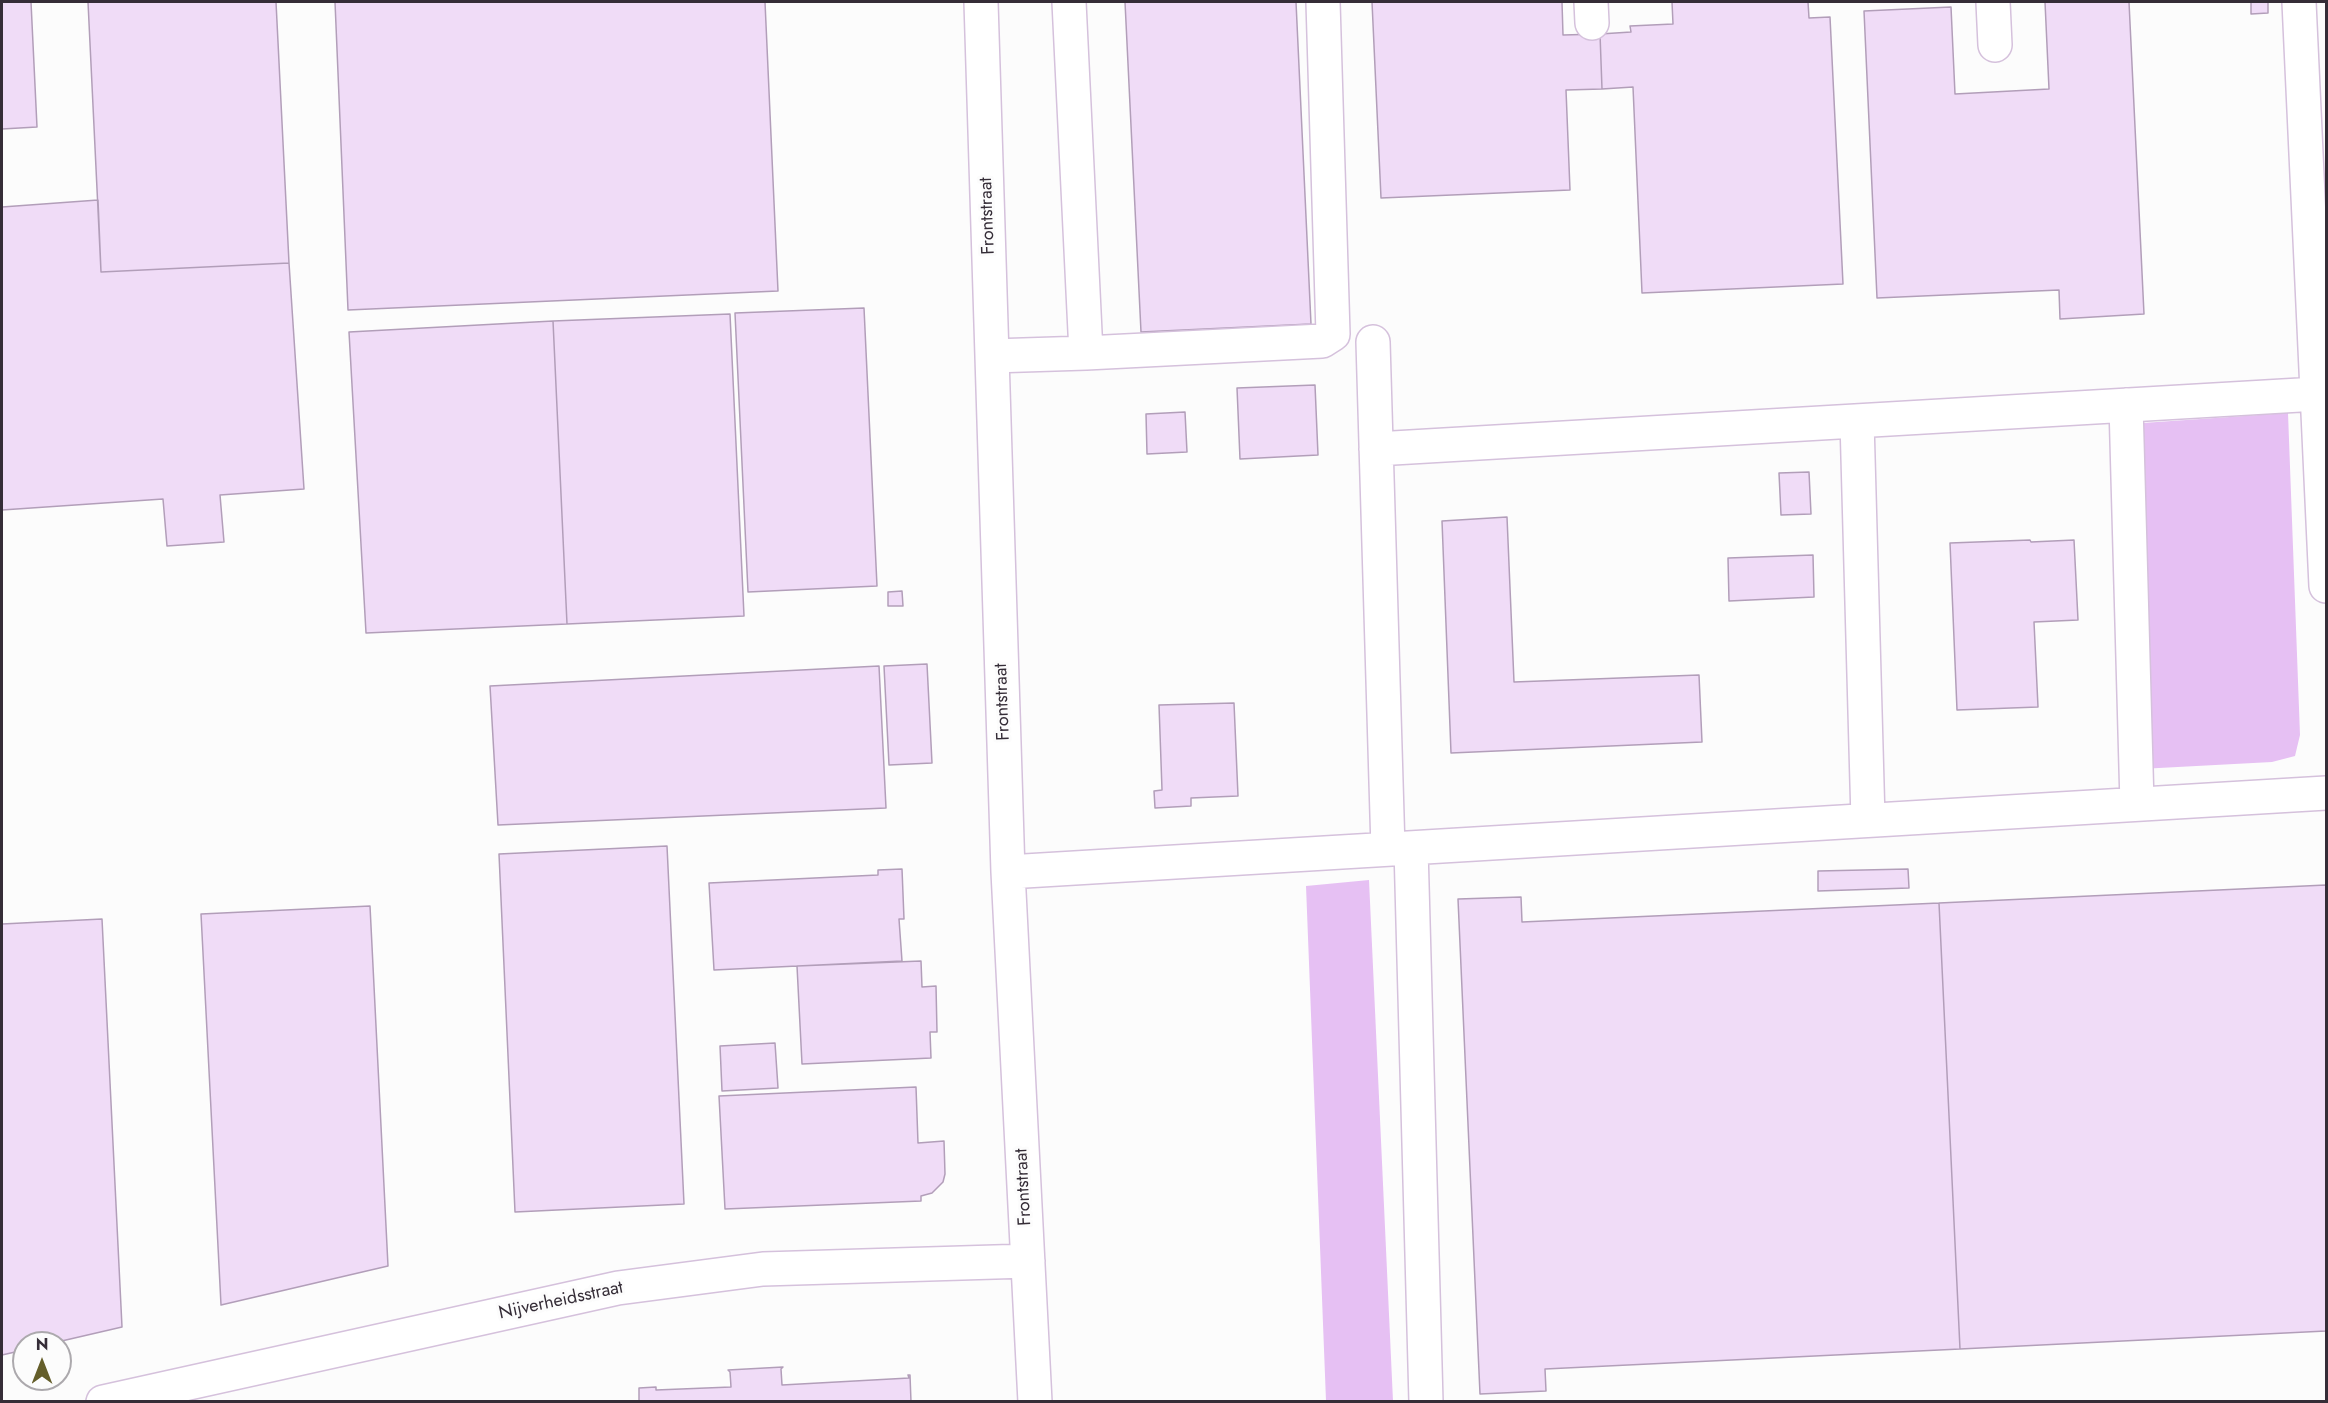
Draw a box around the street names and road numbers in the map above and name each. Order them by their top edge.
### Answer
street label: Frontstraat [976,177,1000,255]
street label: Frontstraat [991,663,1015,741]
street label: Frontstraat [1011,1148,1037,1226]
street label: Nijverheidsstraat [497,1277,625,1325]

